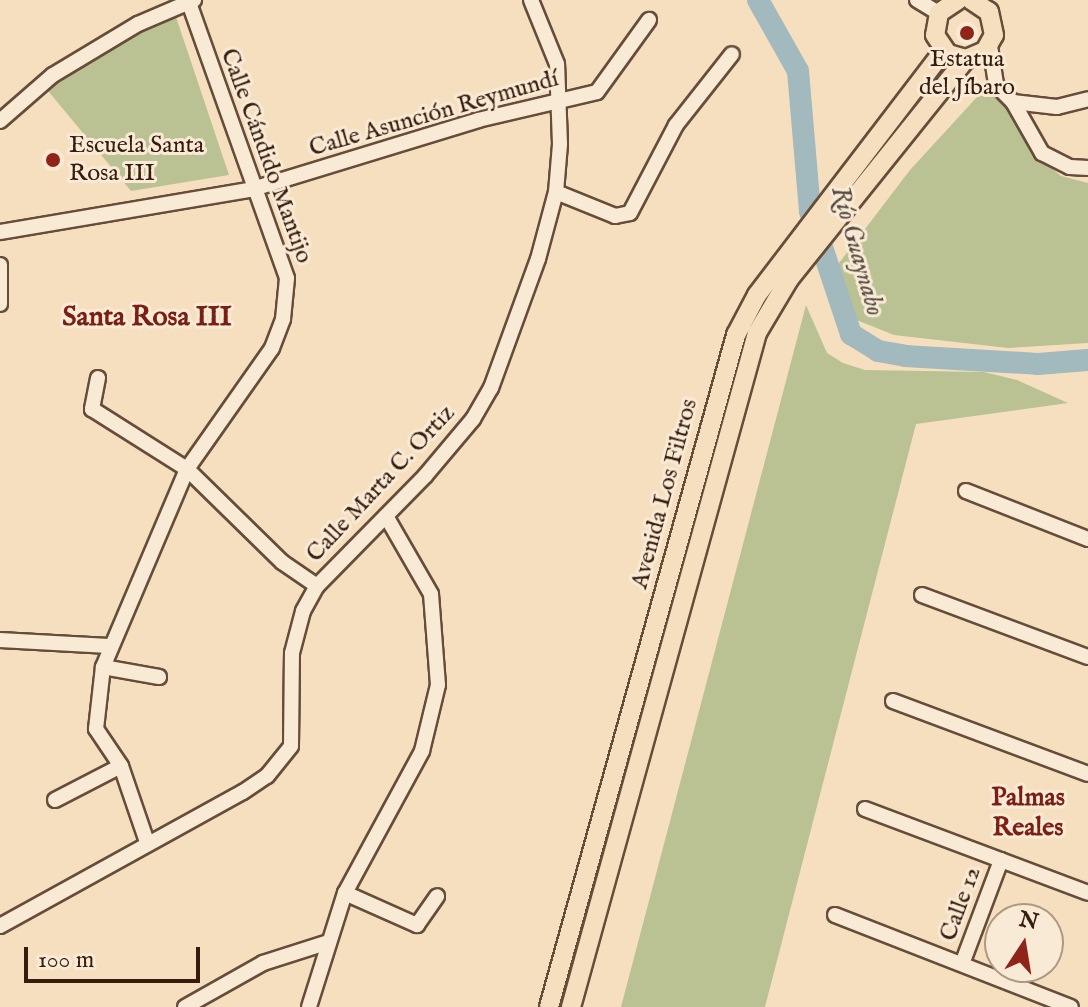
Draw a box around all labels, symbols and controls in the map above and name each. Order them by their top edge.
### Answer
marker: Estatua del Jíbaro [958,24,976,42]
street label: Calle Cándido Mantijo [214,45,318,267]
place label: Estatua del Jíbaro [919,46,1015,102]
street label: Calle Asunción Reymundí [306,65,562,163]
place label: Escuela Santa Rosa III [69,132,204,188]
marker: Escuela Santa Rosa III [44,151,62,169]
water label: Río Guaynabo [824,183,890,319]
district label: Santa Rosa III [62,301,232,335]
street label: Avenida Los Filtros [626,396,704,592]
street label: Calle Marta C. Ortiz [301,399,461,569]
district label: Palmas Reales [991,782,1065,844]
street label: Calle 12 [934,863,988,945]
north arrow [984,903,1064,983]
text: N [1016,906,1041,937]
scale bar [28,931,204,981]
text: 100 m [38,945,94,976]

